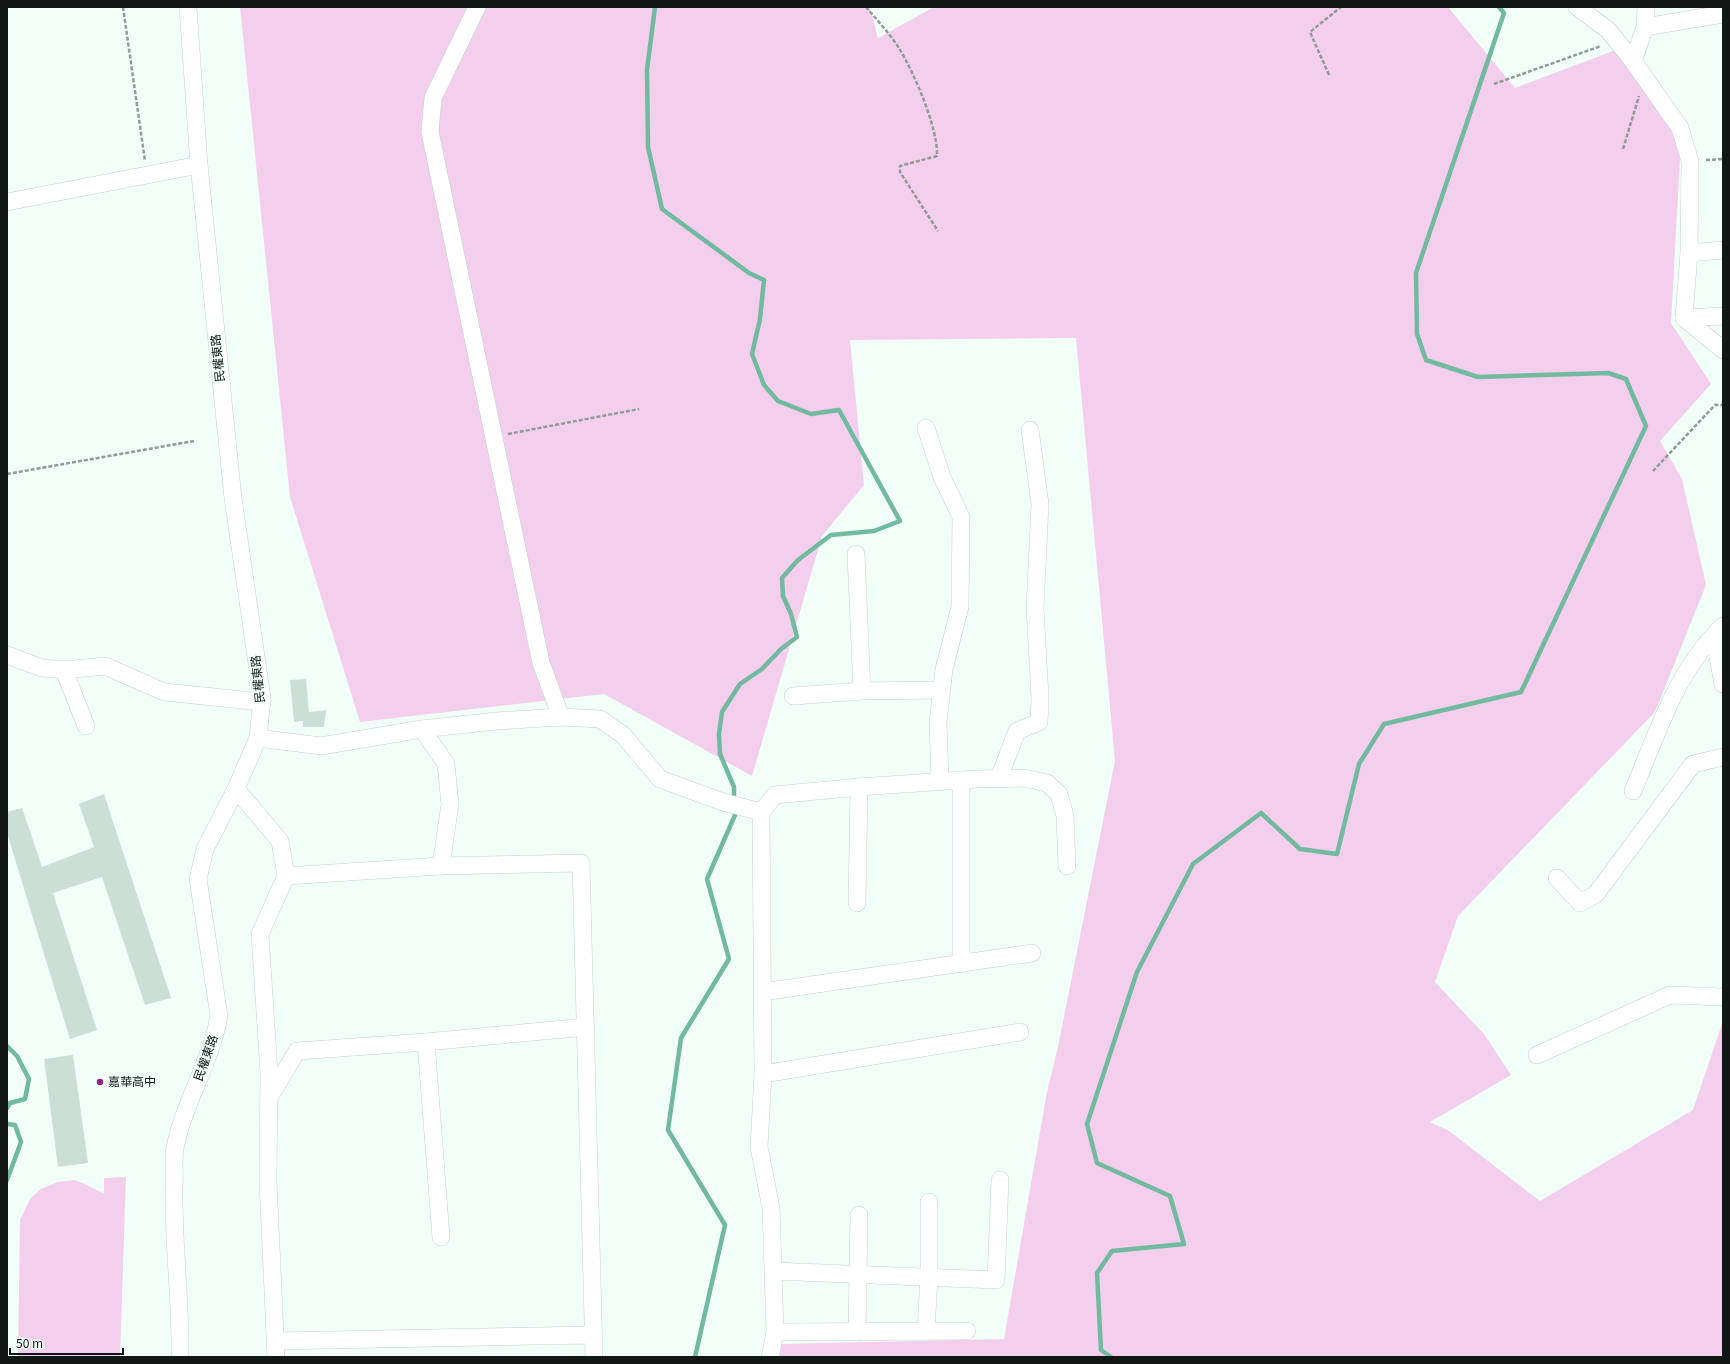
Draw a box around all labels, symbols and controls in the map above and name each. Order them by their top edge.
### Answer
street label: 民權東路 [206,333,227,383]
street label: 民權東路 [246,654,267,704]
street label: 民權東路 [188,1032,221,1083]
place label: 嘉華高中 [108,1072,156,1089]
marker: 嘉華高中 [95,1077,105,1087]
scale bar [10,1330,123,1356]
text: 50 m [16,1334,43,1351]

